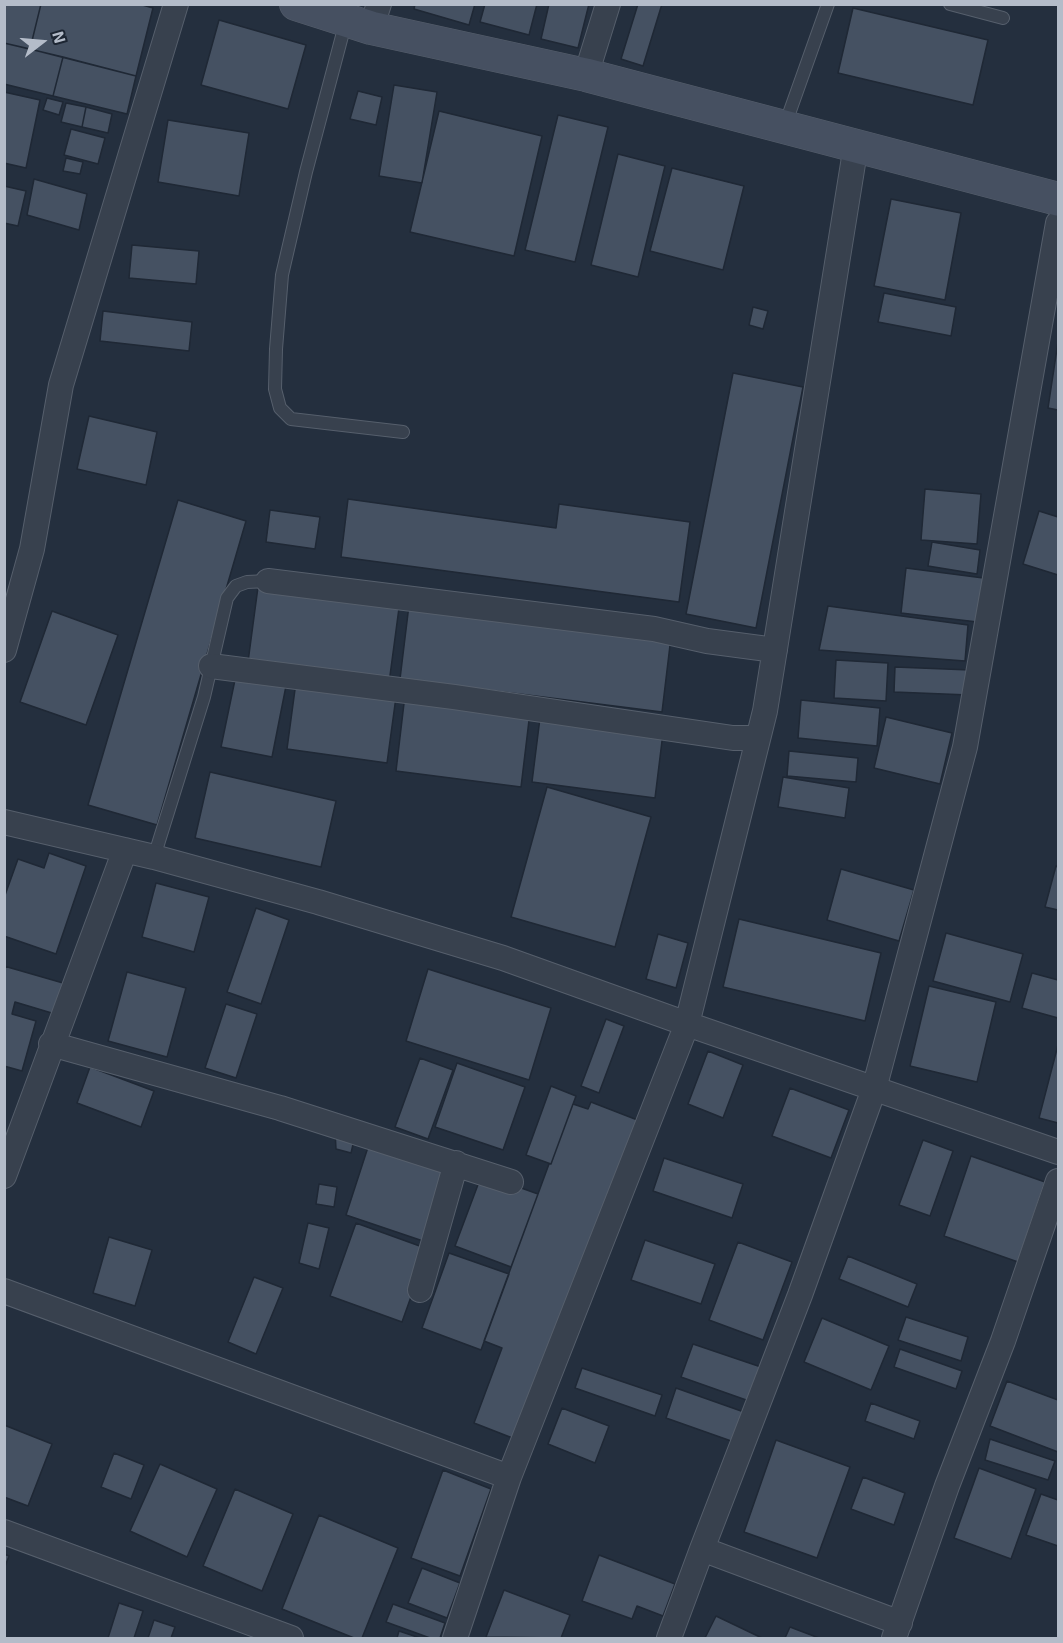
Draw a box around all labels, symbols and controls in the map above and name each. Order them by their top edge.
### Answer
north arrow [12,12,72,72]
text: N [49,29,71,45]

